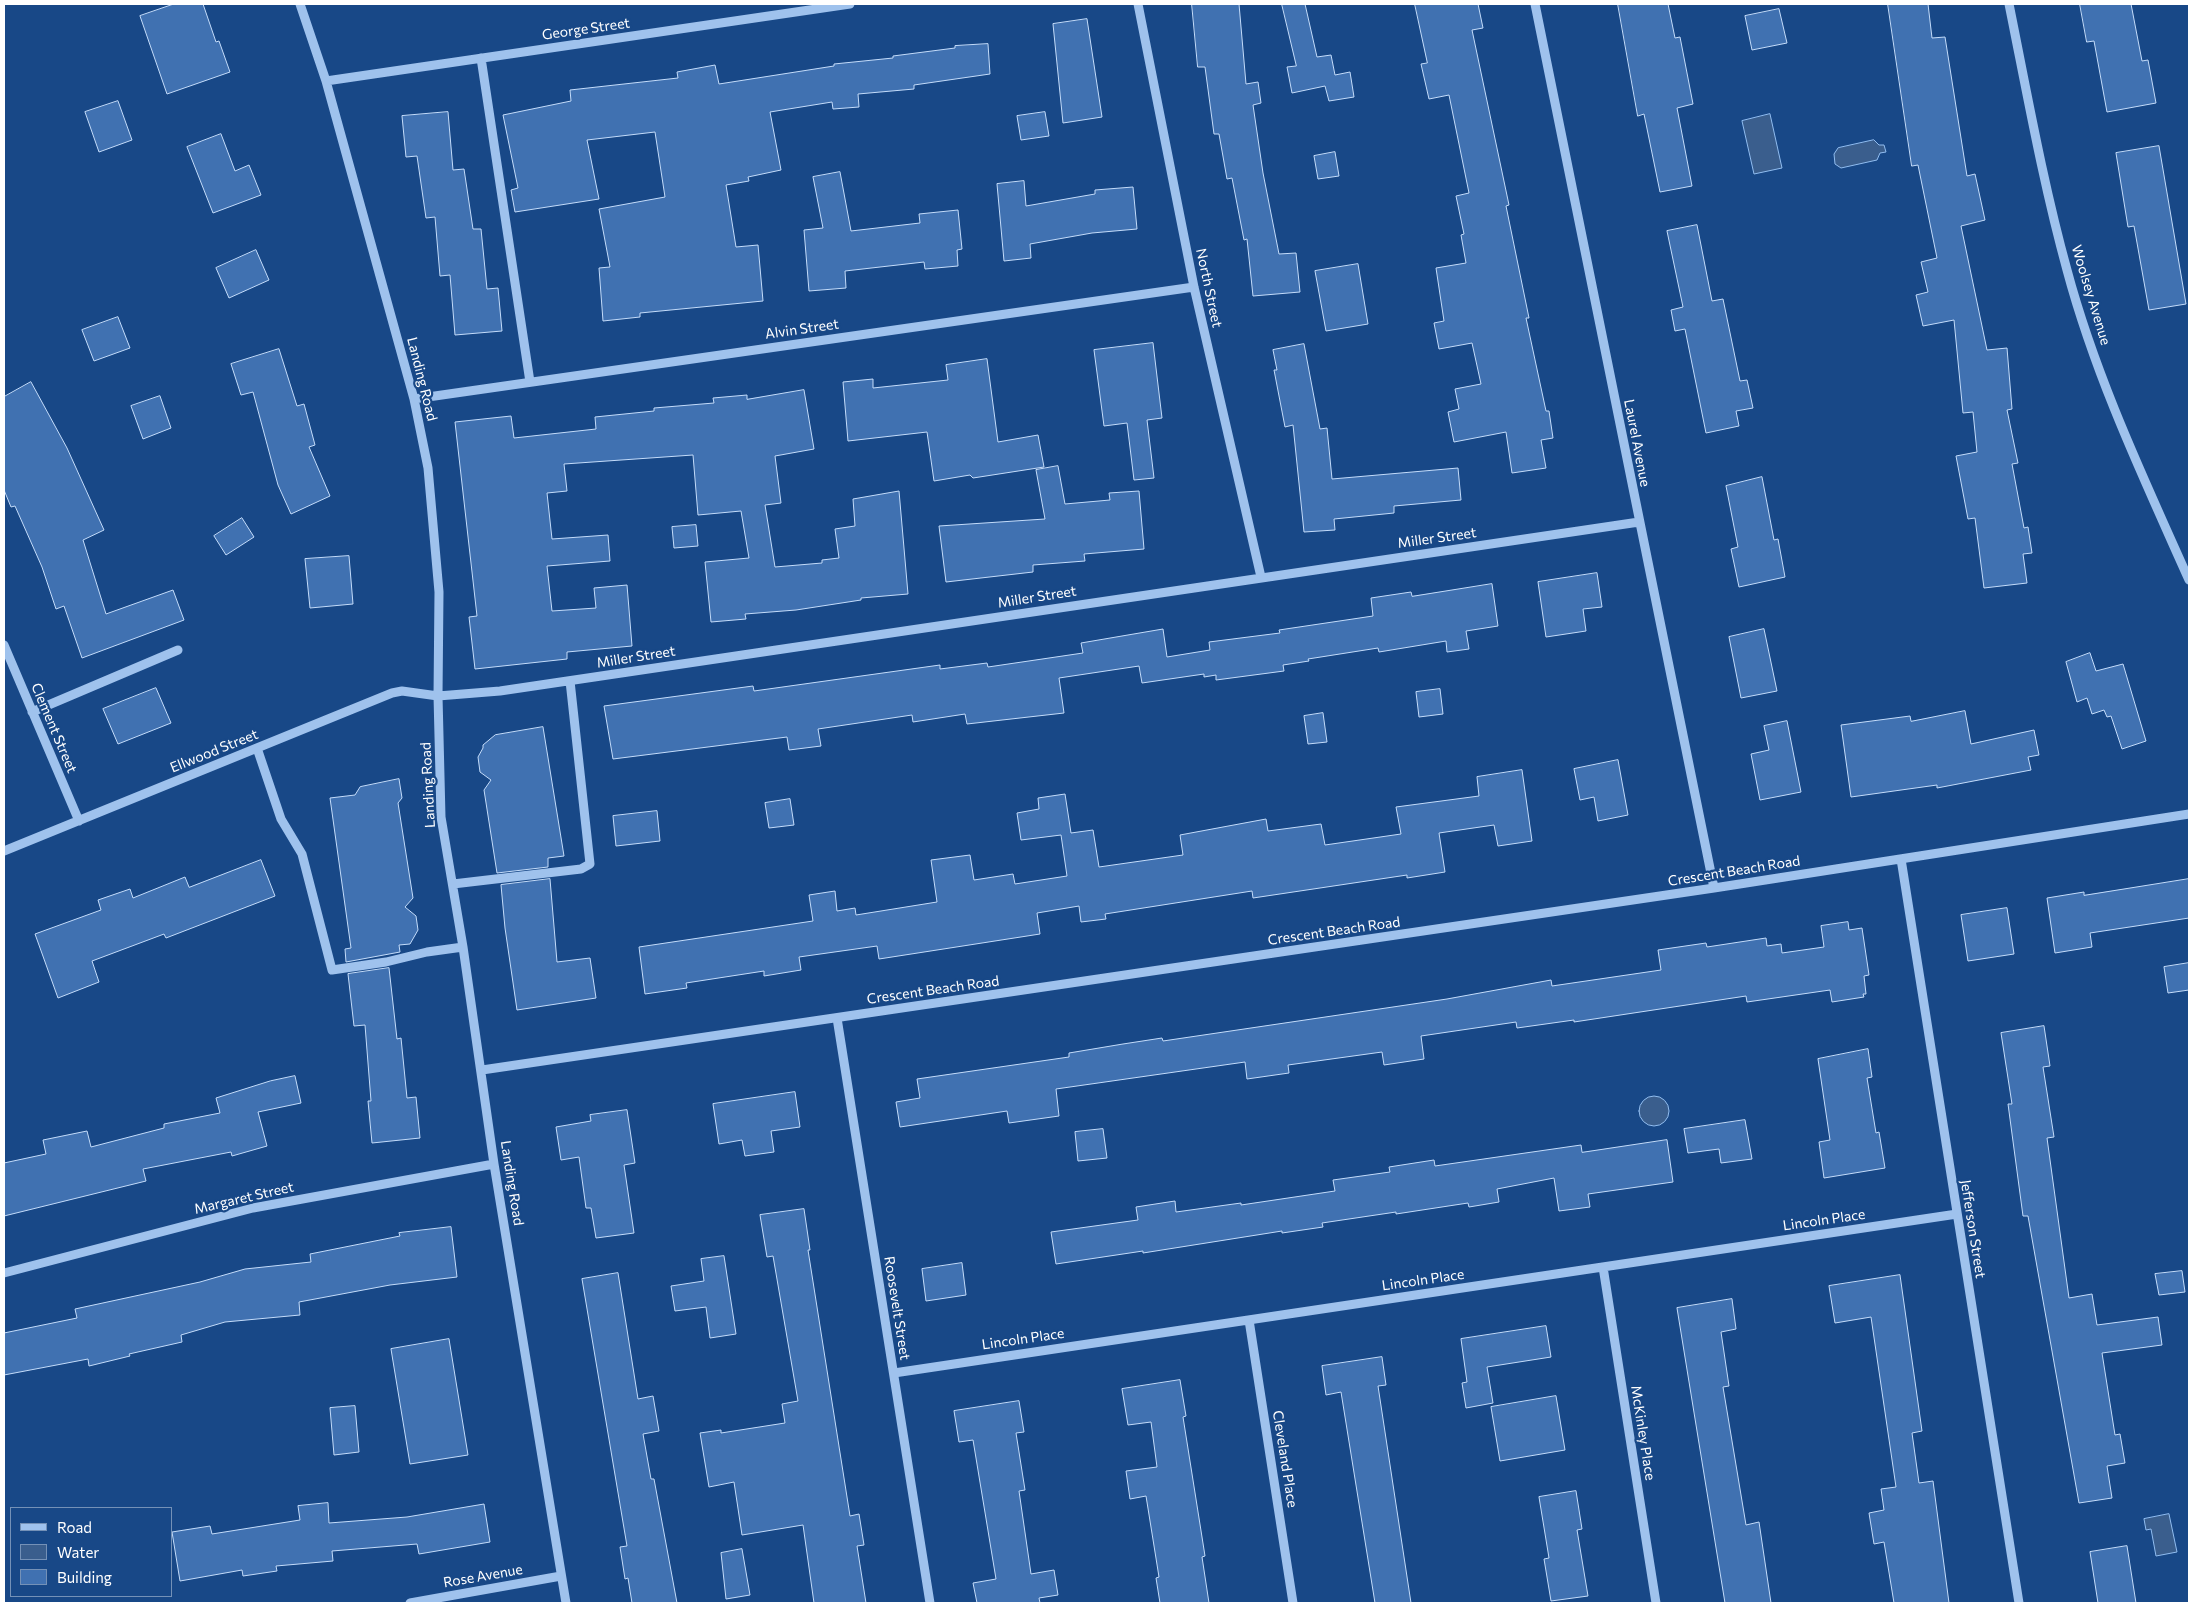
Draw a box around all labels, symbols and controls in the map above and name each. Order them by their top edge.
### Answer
street label: George Street [541,15,631,43]
street label: Woolsey Avenue [2068,243,2114,347]
street label: North Street [1192,247,1226,329]
street label: Alvin Street [764,316,840,342]
street label: Landing Road [403,335,441,423]
street label: Laurel Avenue [1620,398,1654,488]
street label: Miller Street [1397,524,1477,552]
street label: Miller Street [997,582,1077,612]
street label: Miller Street [596,642,676,672]
street label: Clement Street [27,680,81,776]
street label: Ellwood Street [168,726,260,776]
street label: Landing Road [417,742,439,828]
street label: Crescent Beach Road [1667,852,1801,890]
street label: Crescent Beach Road [1267,913,1401,949]
street label: Crescent Beach Road [866,972,1000,1008]
street label: Landing Road [497,1139,527,1227]
street label: Margaret Street [193,1178,295,1218]
street label: Jefferson Street [1957,1179,1989,1279]
street label: Lincoln Place [1782,1206,1866,1234]
street label: Roosevelt Street [880,1255,914,1361]
street label: Lincoln Place [1381,1266,1465,1294]
street label: Lincoln Place [981,1325,1065,1353]
street label: McKinley Place [1627,1384,1659,1482]
street label: Cleveland Place [1269,1409,1301,1509]
legend [10,1507,172,1597]
text: Road [57,1518,92,1536]
text: Water [57,1543,99,1561]
street label: Rose Avenue [442,1561,524,1591]
text: Building [57,1568,112,1586]

